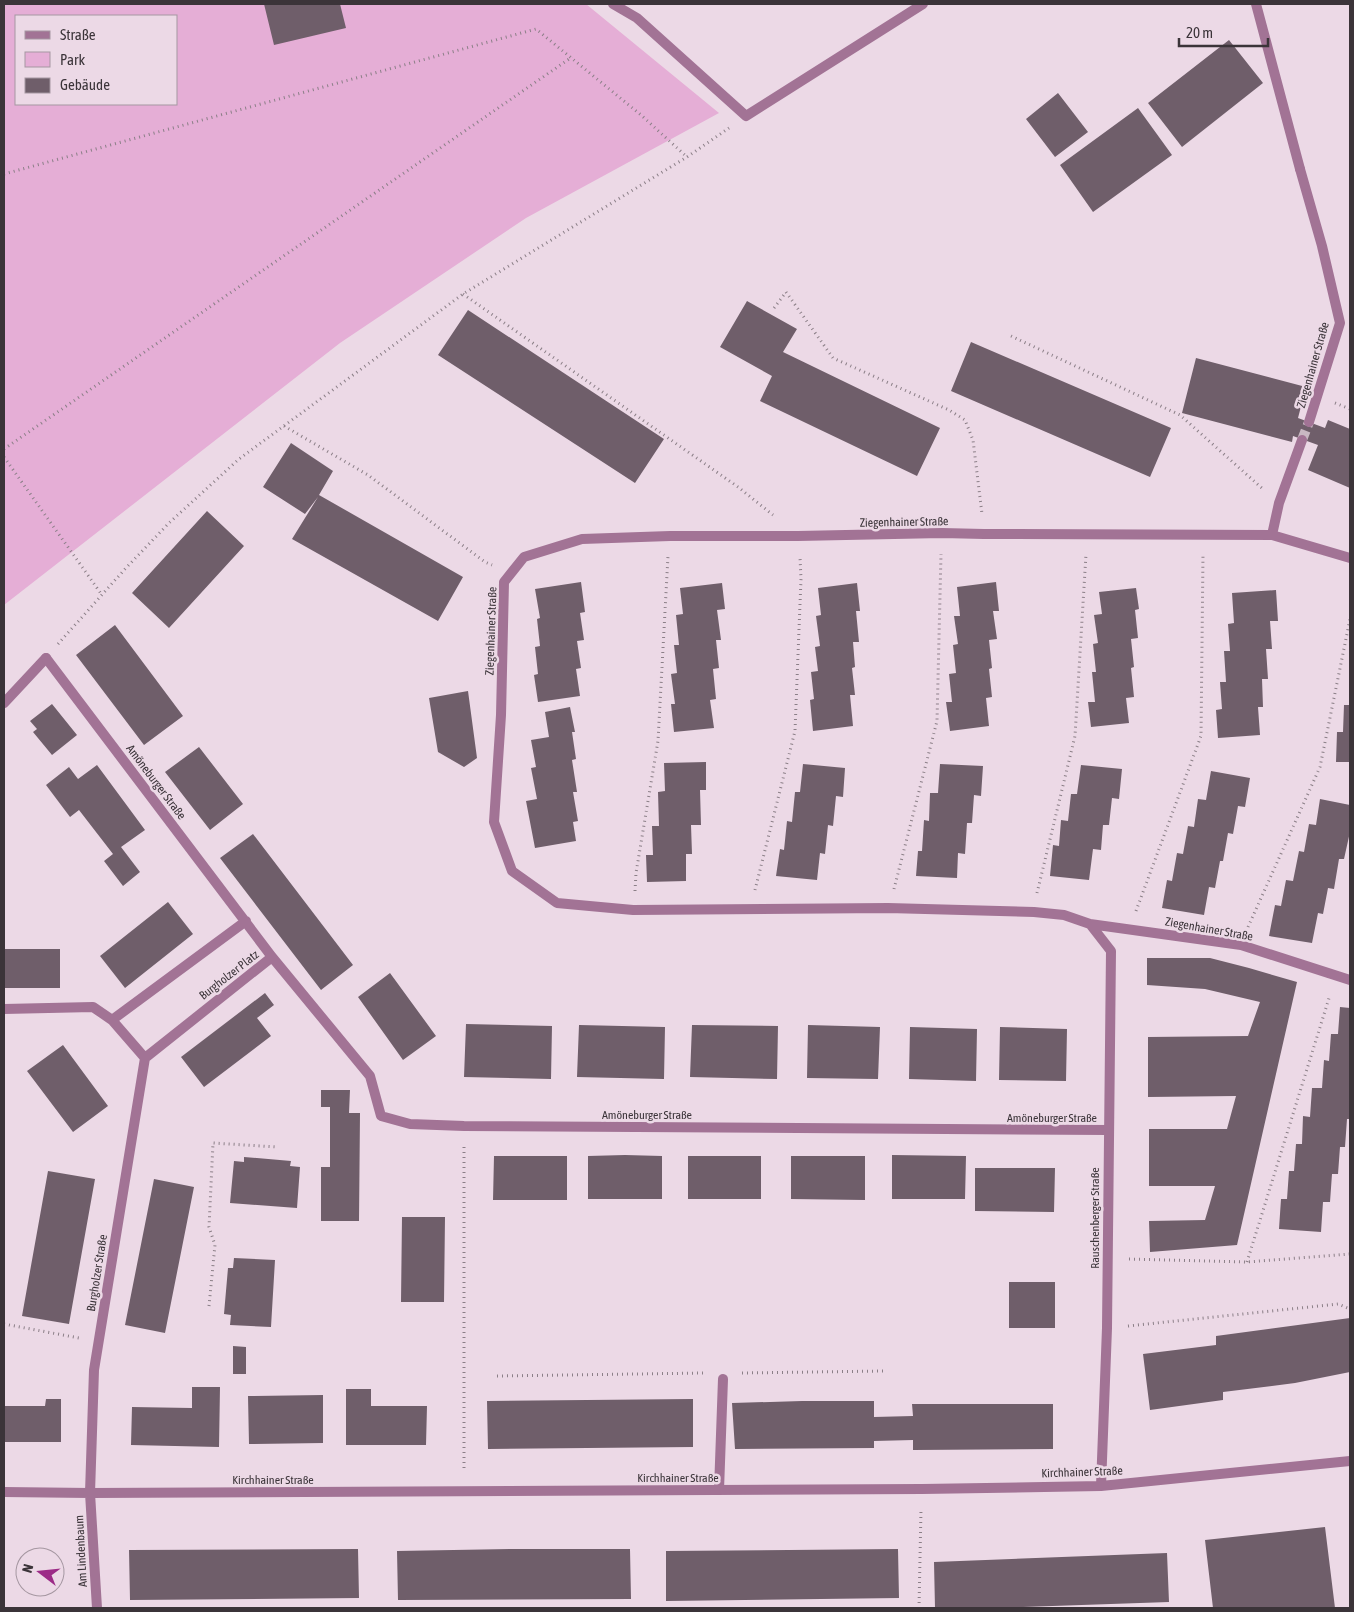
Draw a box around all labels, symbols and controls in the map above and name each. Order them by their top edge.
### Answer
legend [15,15,178,105]
scale bar [1179,15,1268,47]
text: 20 m [1186,24,1213,41]
text: Straße [60,26,96,43]
text: Park [60,51,85,68]
text: Gebäude [60,76,110,93]
street label: Ziegenhainer Straße [1294,320,1332,410]
street label: Ziegenhainer Straße [859,514,949,530]
street label: Ziegenhainer Straße [482,586,500,676]
street label: Amöneburger Straße [123,742,189,822]
street label: Ziegenhainer Straße [1164,914,1254,944]
street label: Burgholzer Platz [196,947,262,1003]
street label: Amöneburger Straße [602,1108,692,1122]
street label: Amöneburger Straße [1007,1111,1097,1125]
street label: Rauschenberger Straße [1088,1167,1102,1269]
street label: Burgholzer Straße [84,1234,110,1312]
street label: Kirchhainer Straße [1041,1464,1123,1480]
street label: Kirchhainer Straße [637,1471,719,1485]
street label: Kirchhainer Straße [232,1473,314,1487]
street label: Am Lindenbaum [72,1515,90,1587]
north arrow [15,1547,65,1597]
text: N [19,1562,36,1575]

